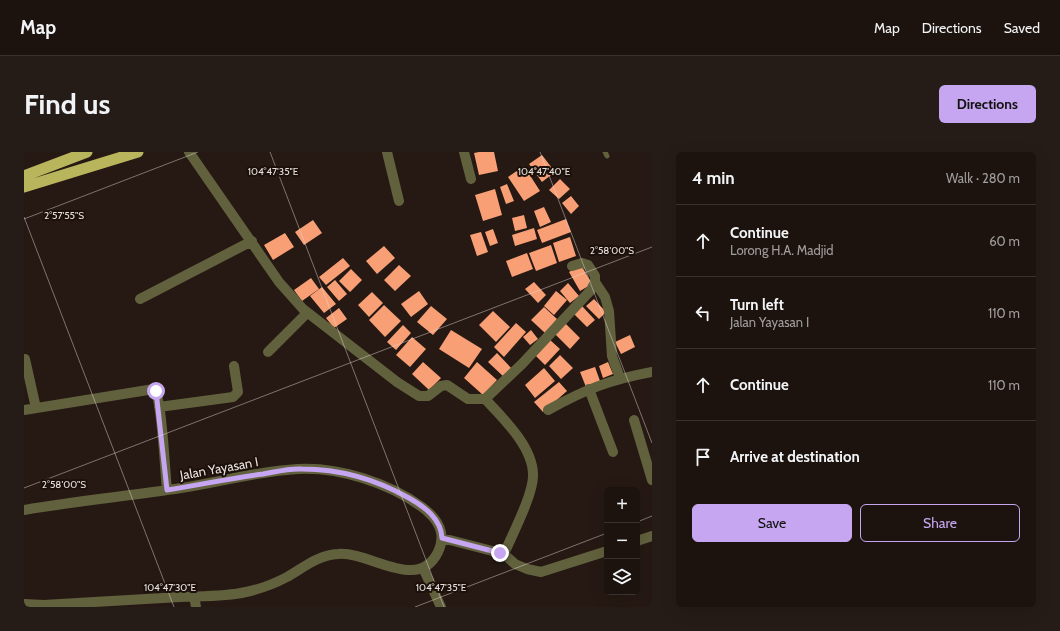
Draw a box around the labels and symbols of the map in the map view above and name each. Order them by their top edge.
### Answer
text: 104°47'35"E [248,165,299,178]
text: 104°47'40"E [518,165,571,178]
text: 2°57'55"S [44,209,84,222]
text: 2°58'00"S [590,244,634,257]
route start [147,382,165,400]
street label: Jalan Yayasan I [178,453,259,483]
text: 2°58'00"S [42,478,86,491]
route end [491,544,509,562]
text: 104°47'30"E [144,581,197,594]
text: 104°47'35"E [416,581,467,594]

